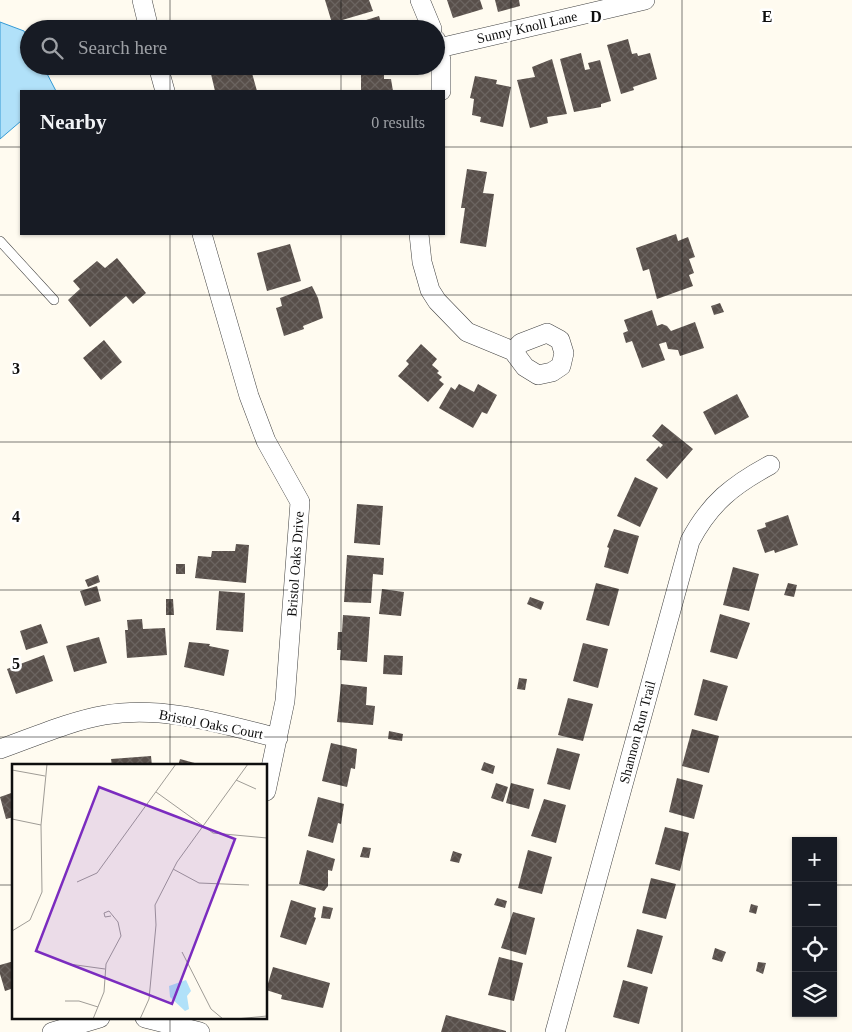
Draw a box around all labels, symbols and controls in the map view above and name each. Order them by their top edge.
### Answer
text: D [590,8,602,25]
text: E [762,8,772,25]
street label: Sunny Knoll Lane [475,9,579,46]
search box [20,20,445,75]
icon: search [38,34,66,62]
text: Search here [78,37,167,58]
text: Nearby [40,110,107,134]
text: 0 results [371,114,425,131]
text: 3 [12,360,20,377]
text: 4 [12,508,20,525]
street label: Bristol Oaks Drive [284,511,307,617]
text: 5 [12,655,20,672]
street label: Shannon Run Trail [617,679,658,785]
street label: Bristol Oaks Court [158,707,264,742]
inset map [12,764,268,1020]
map controls [792,837,837,1017]
button: + [792,837,837,882]
button: − [792,882,837,927]
button: locate [792,927,837,972]
button: layers [792,972,837,1017]

